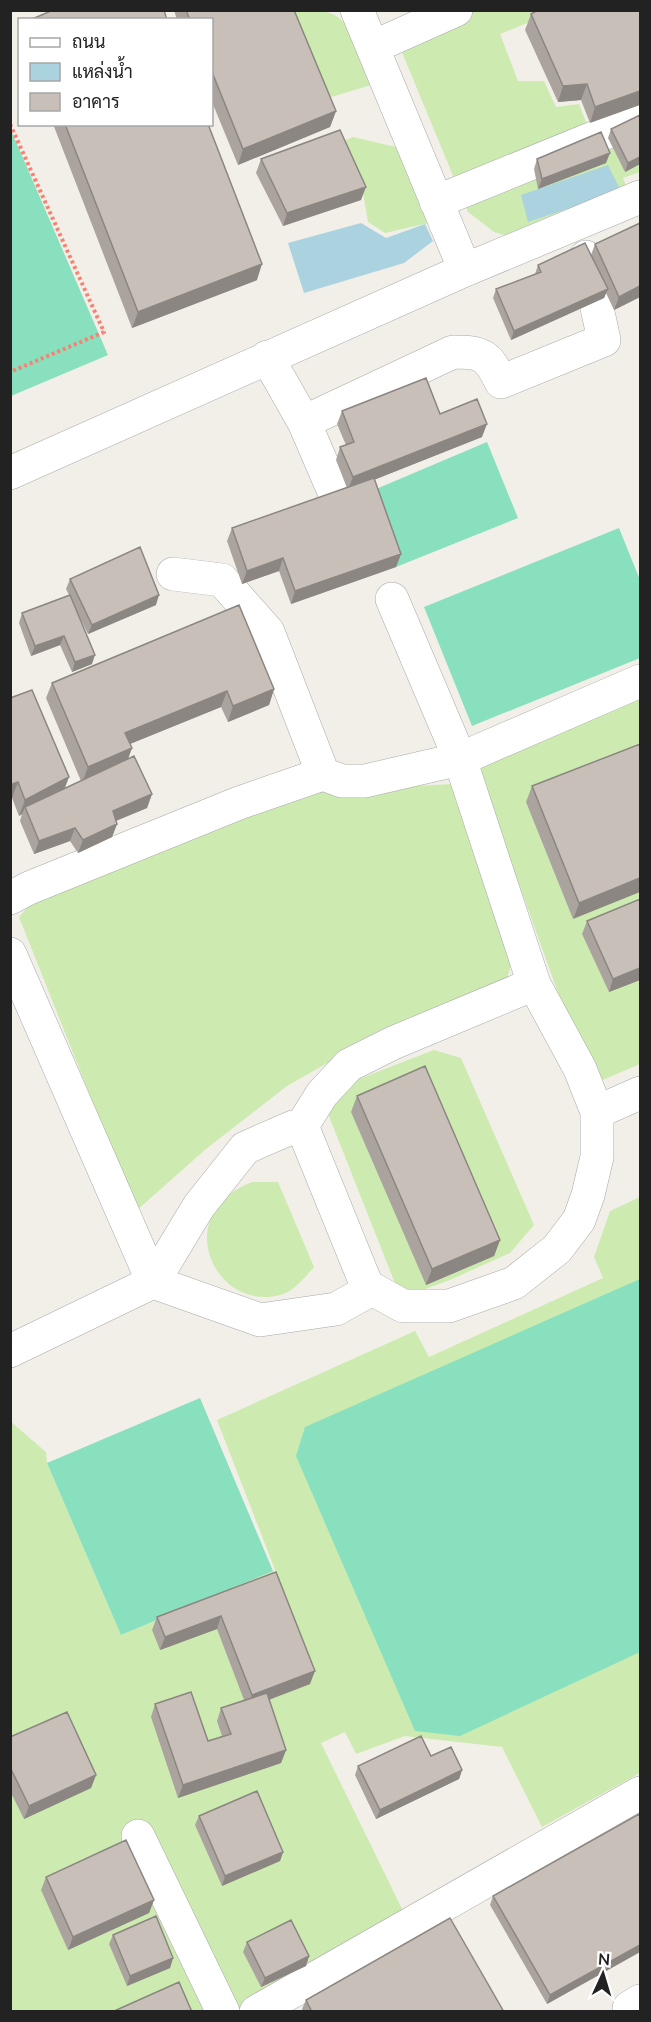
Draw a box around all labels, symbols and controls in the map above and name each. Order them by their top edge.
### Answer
legend [18,18,213,126]
text: ถนน [72,30,105,54]
text: แหล่งน้ำ [72,56,133,84]
text: อาคาร [72,90,120,114]
north arrow [573,1944,633,2004]
text: N [597,1949,611,1971]

